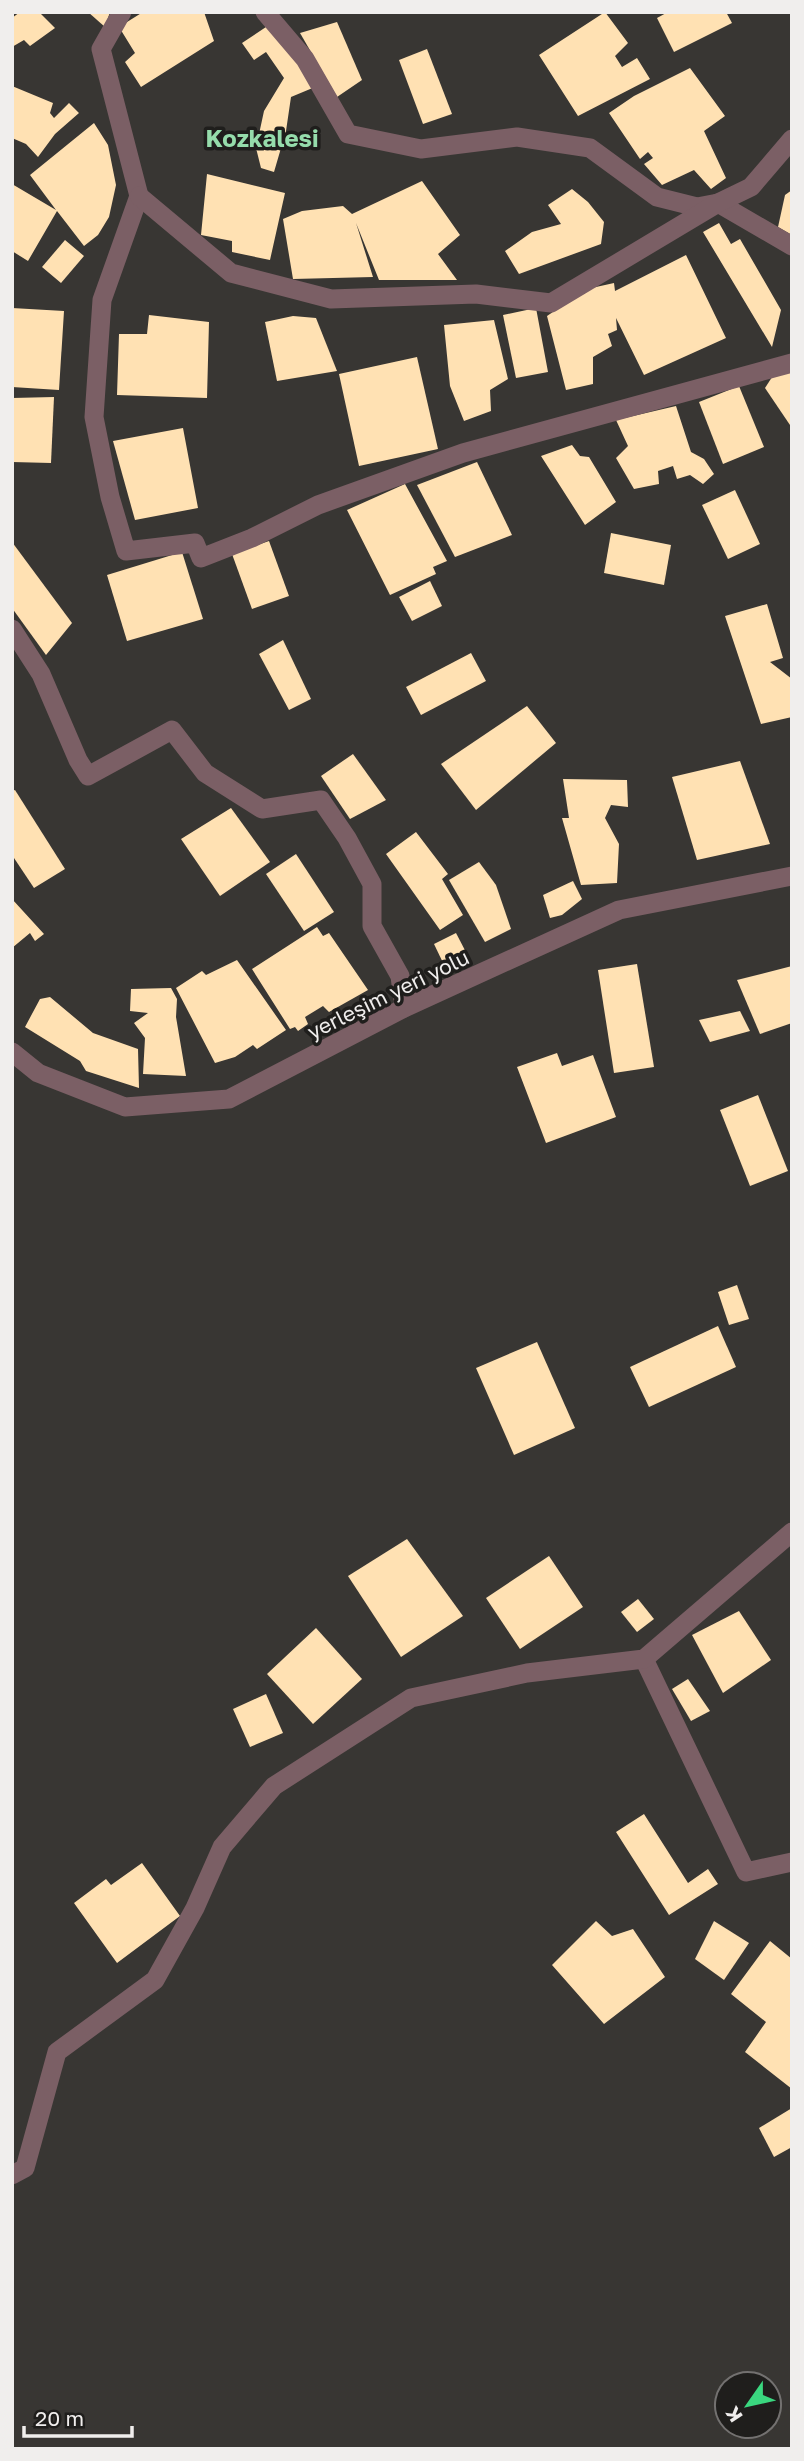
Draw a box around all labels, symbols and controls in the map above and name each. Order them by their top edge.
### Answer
district label: Kozkalesi [205,123,319,152]
street label: yerleşim yeri yolu [303,944,473,1044]
north arrow [713,2370,783,2440]
scale bar [24,2394,133,2438]
text: K [720,2402,747,2427]
text: 20 m [35,2405,84,2431]

